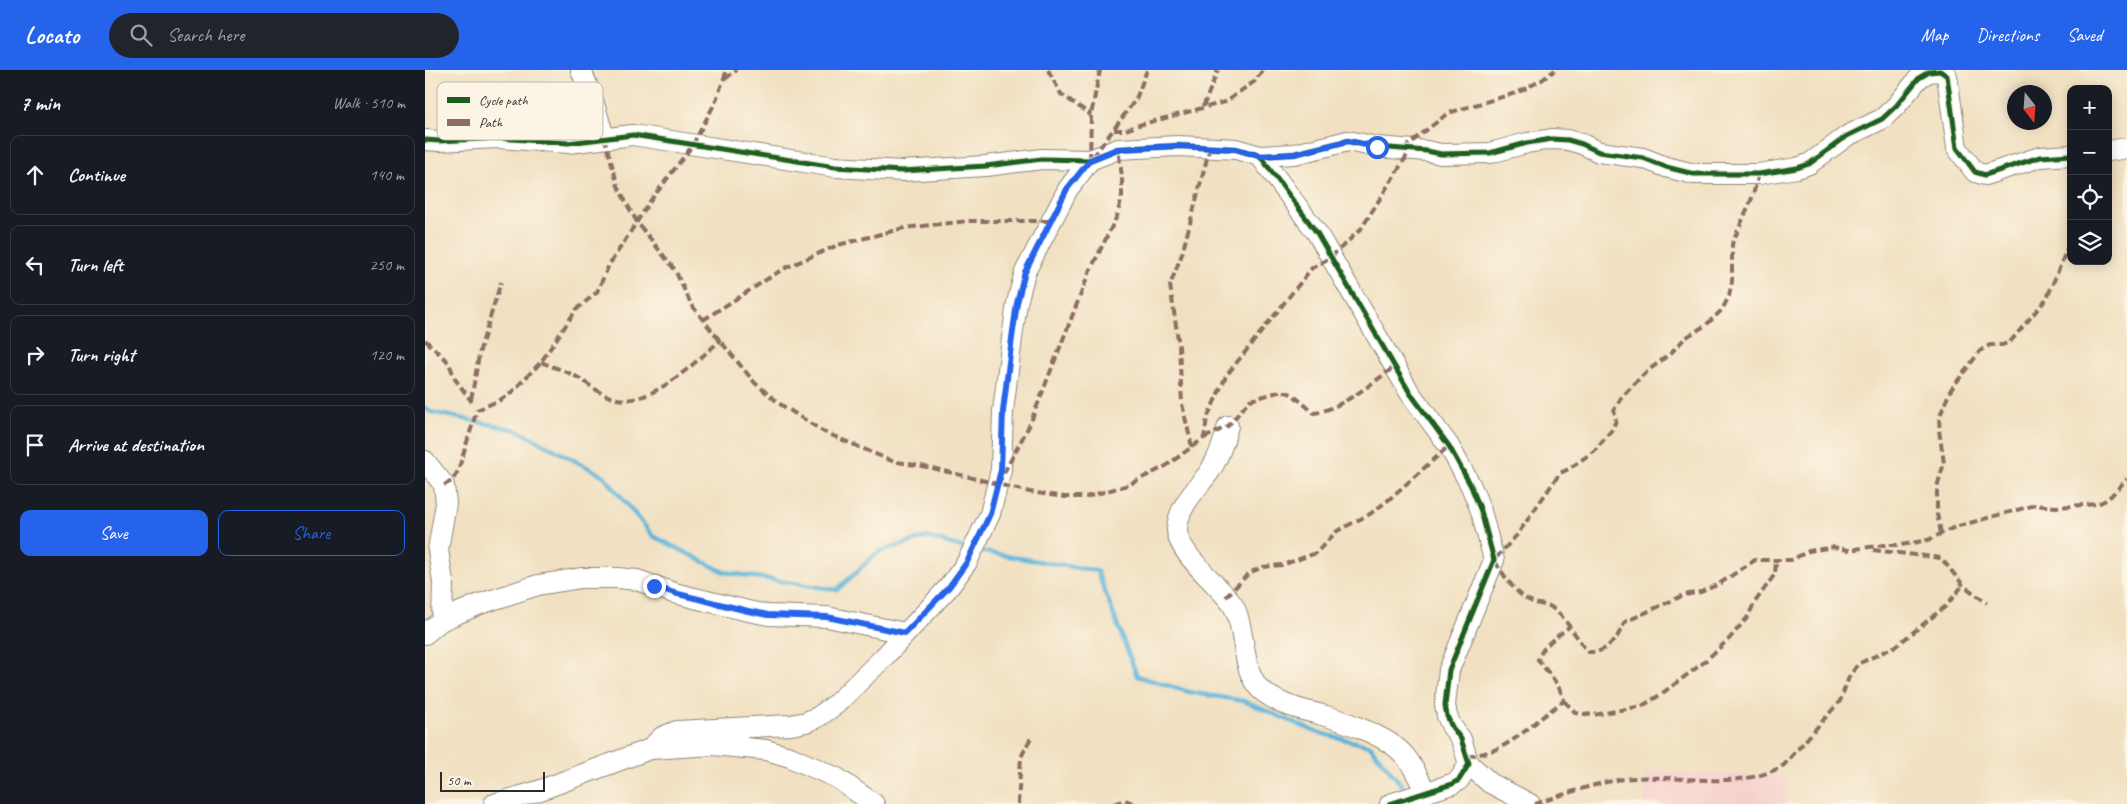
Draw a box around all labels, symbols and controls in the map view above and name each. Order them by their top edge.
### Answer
search box [109,13,459,58]
text: Locato [25,20,79,50]
icon: search [127,21,155,49]
text: Search here [167,23,245,47]
text: Map [1921,24,1948,46]
text: Directions [1976,24,2039,46]
text: Saved [2067,24,2102,46]
legend [437,82,603,140]
north arrow [2007,85,2052,130]
map controls [2067,85,2112,265]
button: + [2067,85,2112,130]
text: 7 min [20,90,60,116]
text: Cycle path [479,92,528,109]
text: Walk · 510 m [333,93,405,113]
text: Path [479,114,503,131]
button: − [2067,130,2112,175]
route start [1366,136,1389,159]
icon: ahead [21,161,49,189]
text: Continue [68,163,125,187]
text: 140 m [370,165,404,185]
button: locate [2067,175,2112,220]
button: layers [2067,220,2112,265]
icon: left [21,251,49,279]
text: Turn left [68,253,123,277]
text: 250 m [370,255,404,275]
icon: right [21,341,49,369]
text: Turn right [68,343,135,367]
text: 120 m [370,345,404,365]
icon: arrive [21,431,49,459]
text: Arrive at destination [68,433,204,457]
button: Save [20,510,208,556]
button: Share [218,510,405,556]
route end [643,575,666,598]
scale bar [440,769,545,792]
text: 50 m [447,772,471,789]

